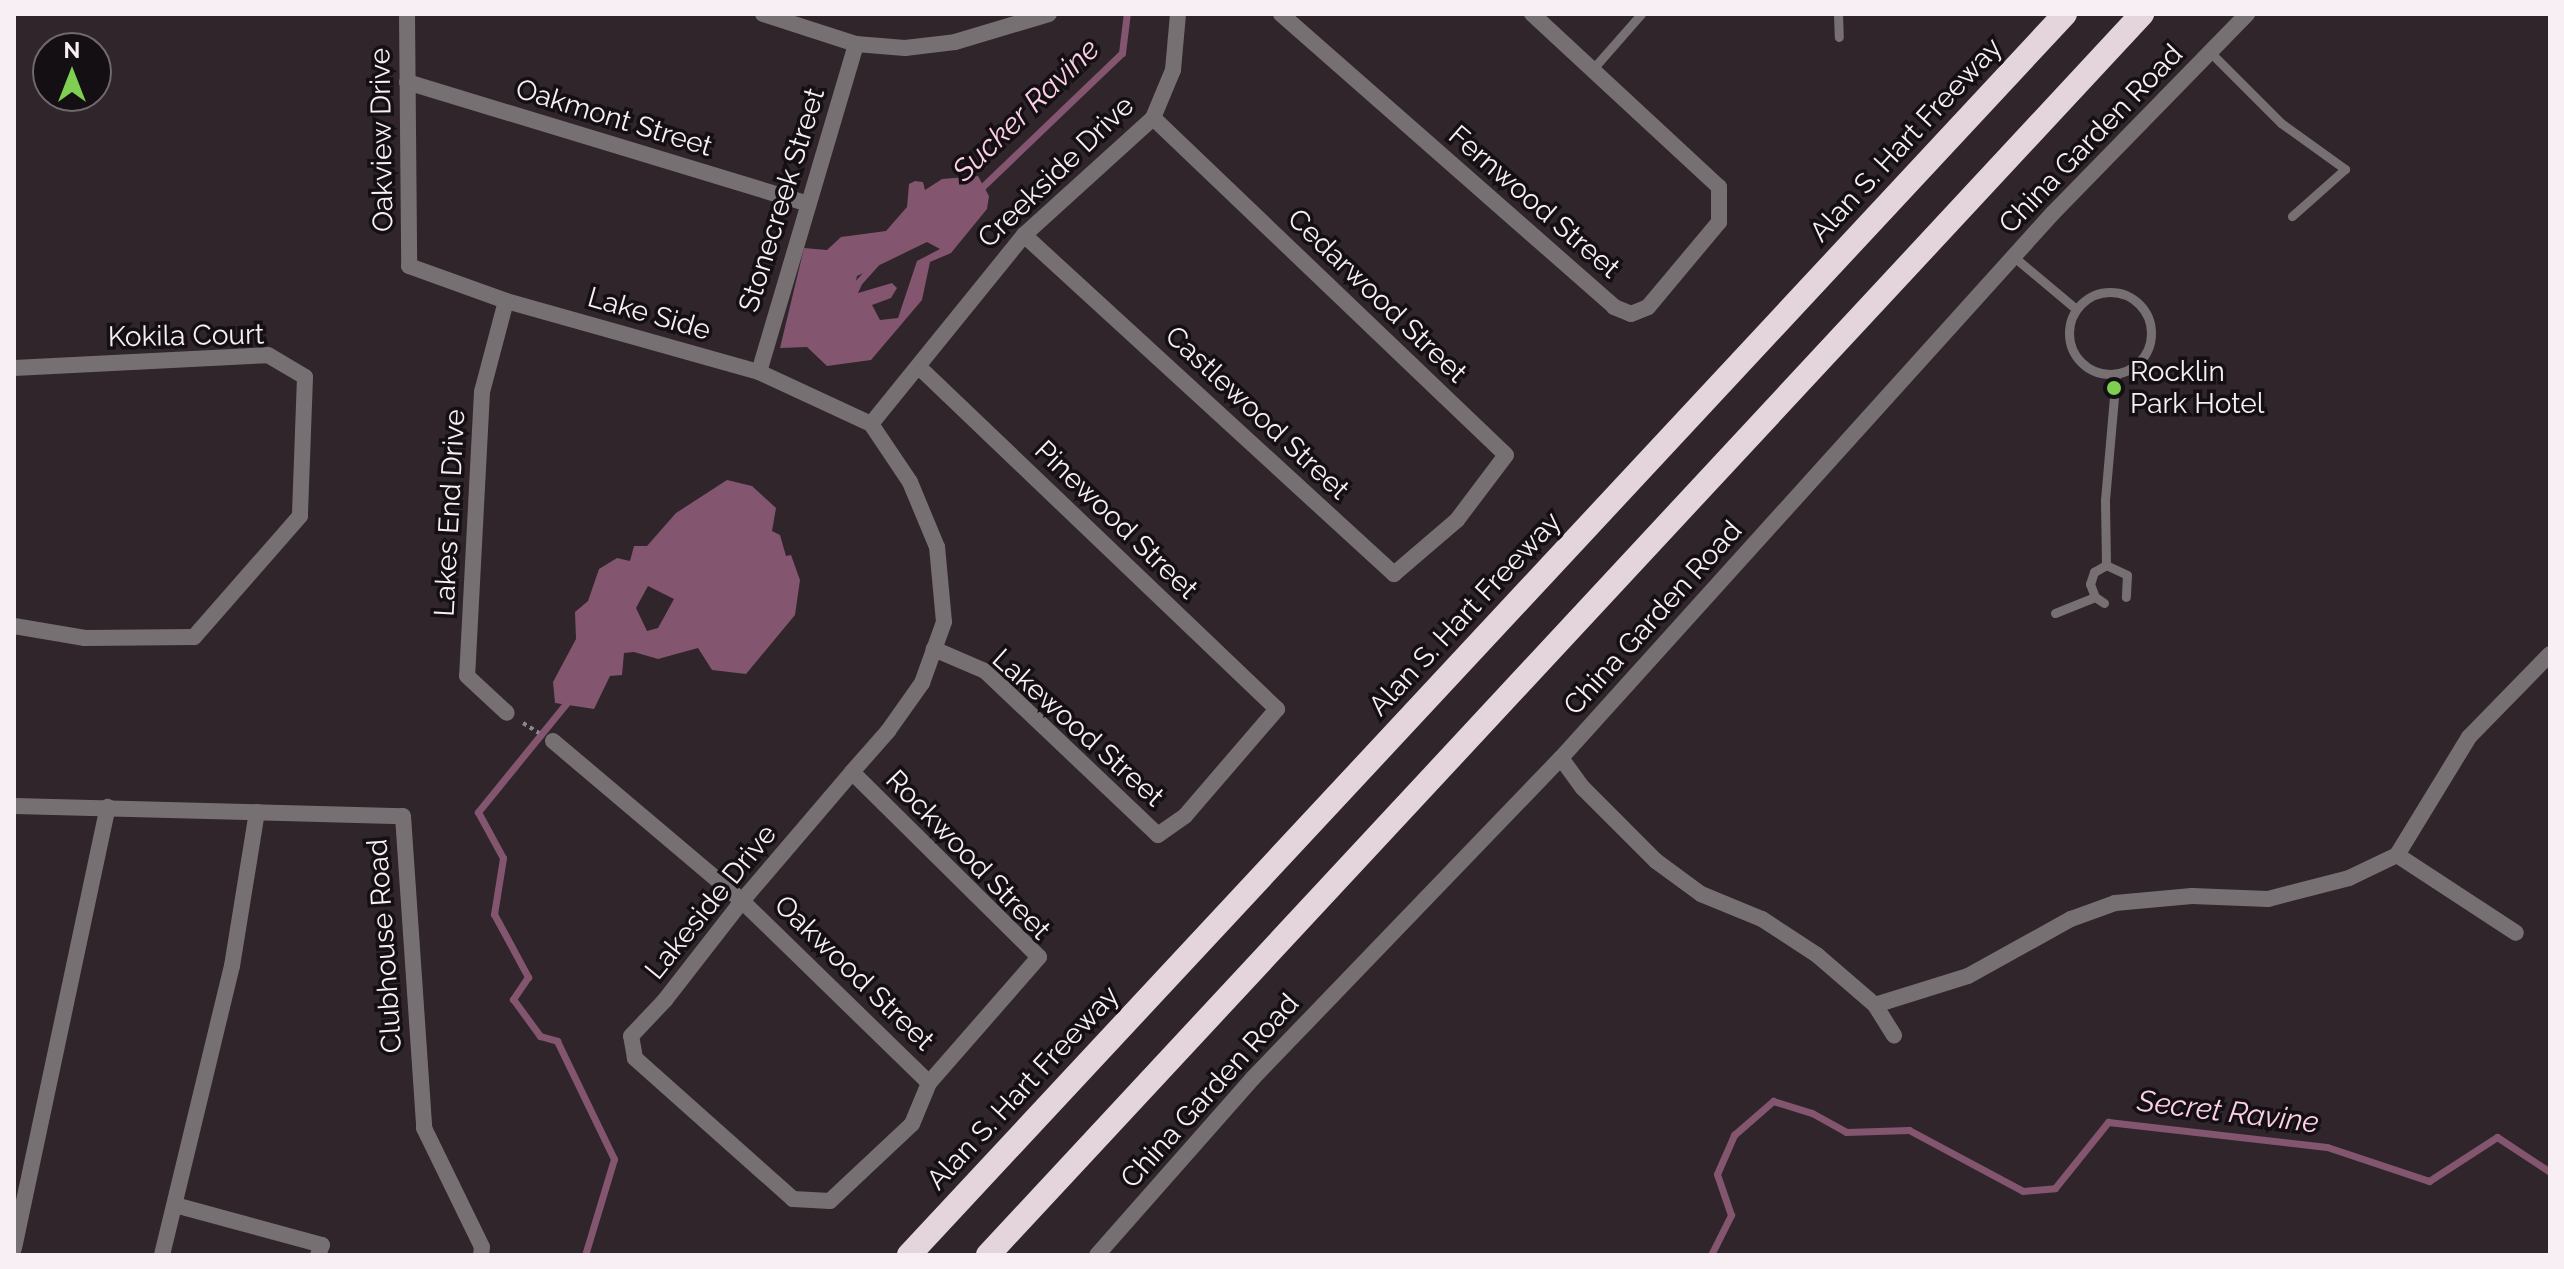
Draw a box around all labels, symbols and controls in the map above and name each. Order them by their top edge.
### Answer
water label: Sucker Ravine [945,31,1107,189]
street label: Alan S. Hart Freeway [1803,31,2009,249]
north arrow [32,32,112,112]
text: N [64,37,80,63]
street label: China Garden Road [1992,38,2190,240]
street label: Oakview Drive [364,47,400,233]
street label: Oakmont Street [512,72,716,164]
street label: Stonecreek Street [732,84,832,316]
street label: Creekside Drive [971,89,1141,255]
street label: Fernwood Street [1442,119,1626,285]
street label: Cedarwood Street [1280,202,1474,390]
street label: Lake Side [584,280,714,348]
street label: Kokila Court [107,318,265,354]
street label: Castlewood Street [1158,319,1356,507]
place label: Rocklin Park Hotel [2130,355,2264,421]
marker: Rocklin Park Hotel [2105,379,2123,397]
street label: Lakes End Drive [428,409,472,617]
street label: Pinewood Street [1027,434,1205,606]
street label: Alan S. Hart Freeway [1362,505,1568,723]
street label: China Garden Road [1557,514,1749,722]
street label: Lakewood Street [985,642,1171,814]
street label: Rockwood Street [879,763,1057,947]
street label: Lakeside Drive [638,818,784,986]
street label: Clubhouse Road [361,838,409,1054]
street label: Oakwood Street [767,888,941,1058]
street label: Alan S. Hart Freeway [920,979,1126,1197]
street label: China Garden Road [1114,987,1306,1195]
water label: Secret Ravine [2135,1083,2321,1141]

